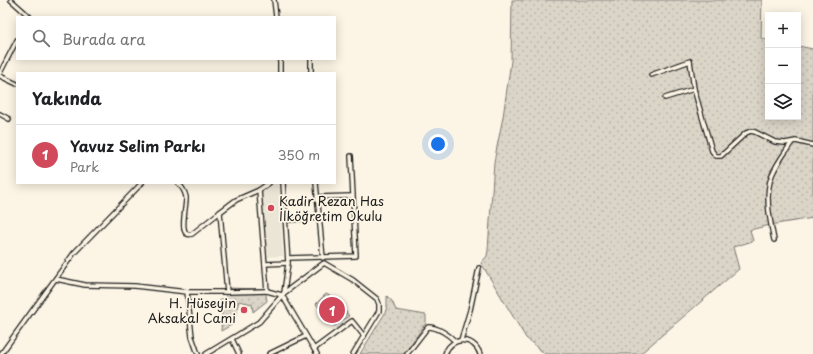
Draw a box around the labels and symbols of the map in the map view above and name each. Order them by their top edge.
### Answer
your location [428,134,448,154]
place label: Kadir Rezan Has İlköğretim Okulu [279,191,384,225]
marker: Kadir Rezan Has İlköğretim Okulu [266,203,276,213]
place label: H. Hüseyin Aksakal Cami [148,293,236,327]
pin: 1 [319,295,345,325]
marker: H. Hüseyin Aksakal Cami [239,305,249,315]

